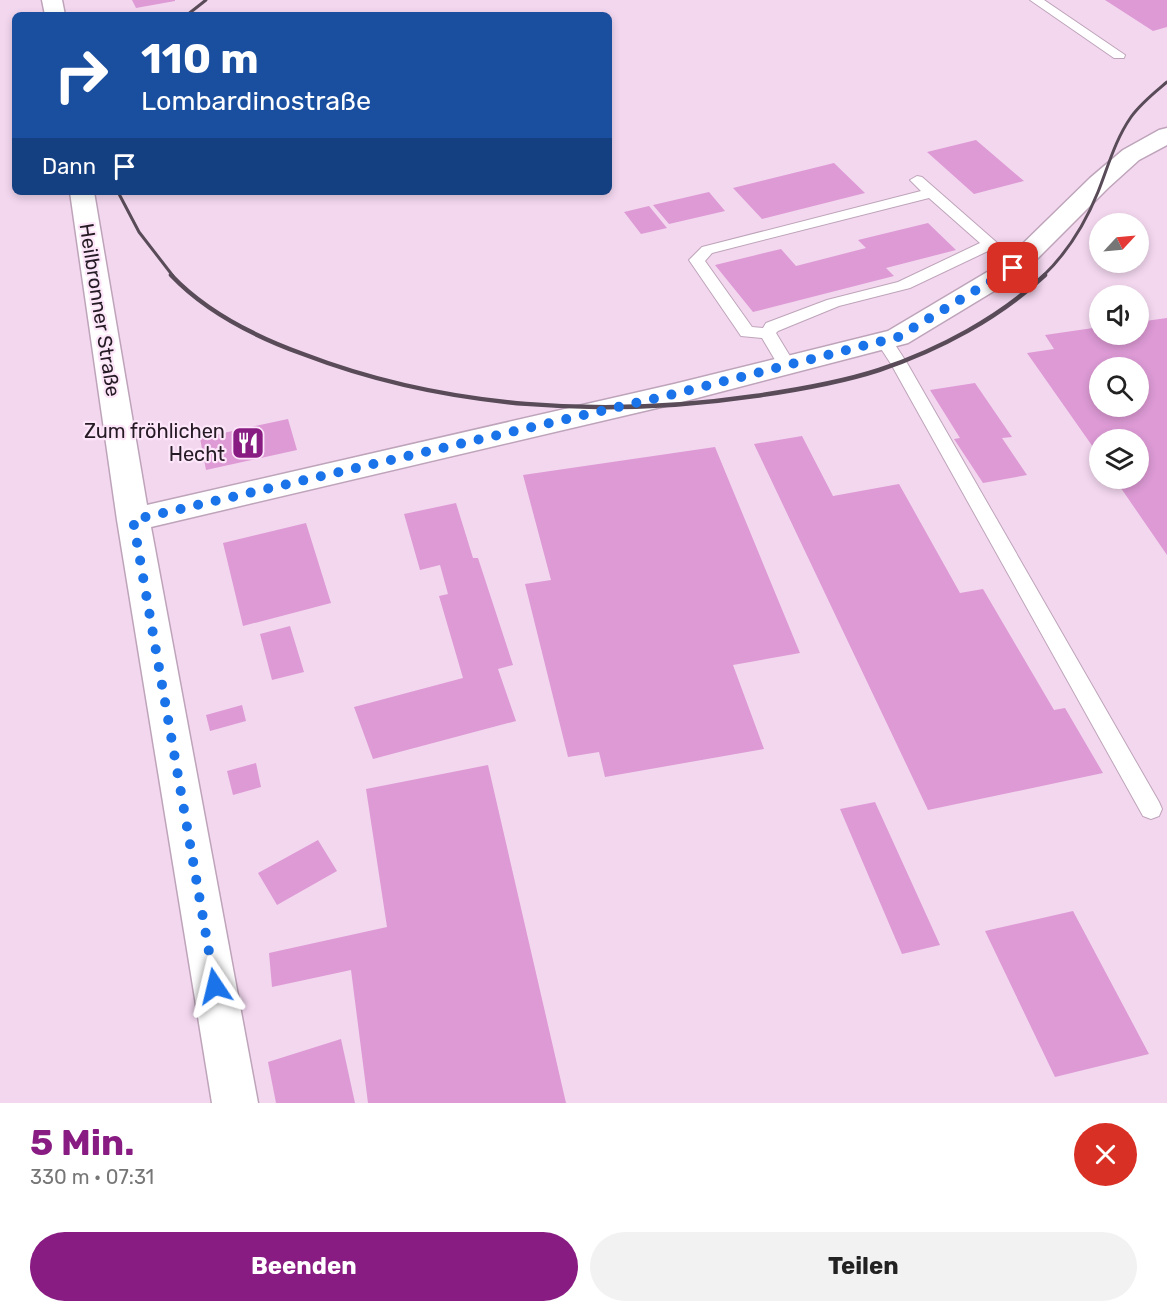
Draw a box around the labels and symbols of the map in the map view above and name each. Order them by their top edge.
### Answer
north arrow [1089,213,1149,273]
street label: Heilbronner Straße [74,222,126,398]
pin [987,242,1038,293]
place label: Zum fröhlichen Hecht [84,419,225,466]
restaurant icon: Zum fröhlichen Hecht [230,425,266,461]
position arrow [183,954,247,1018]

